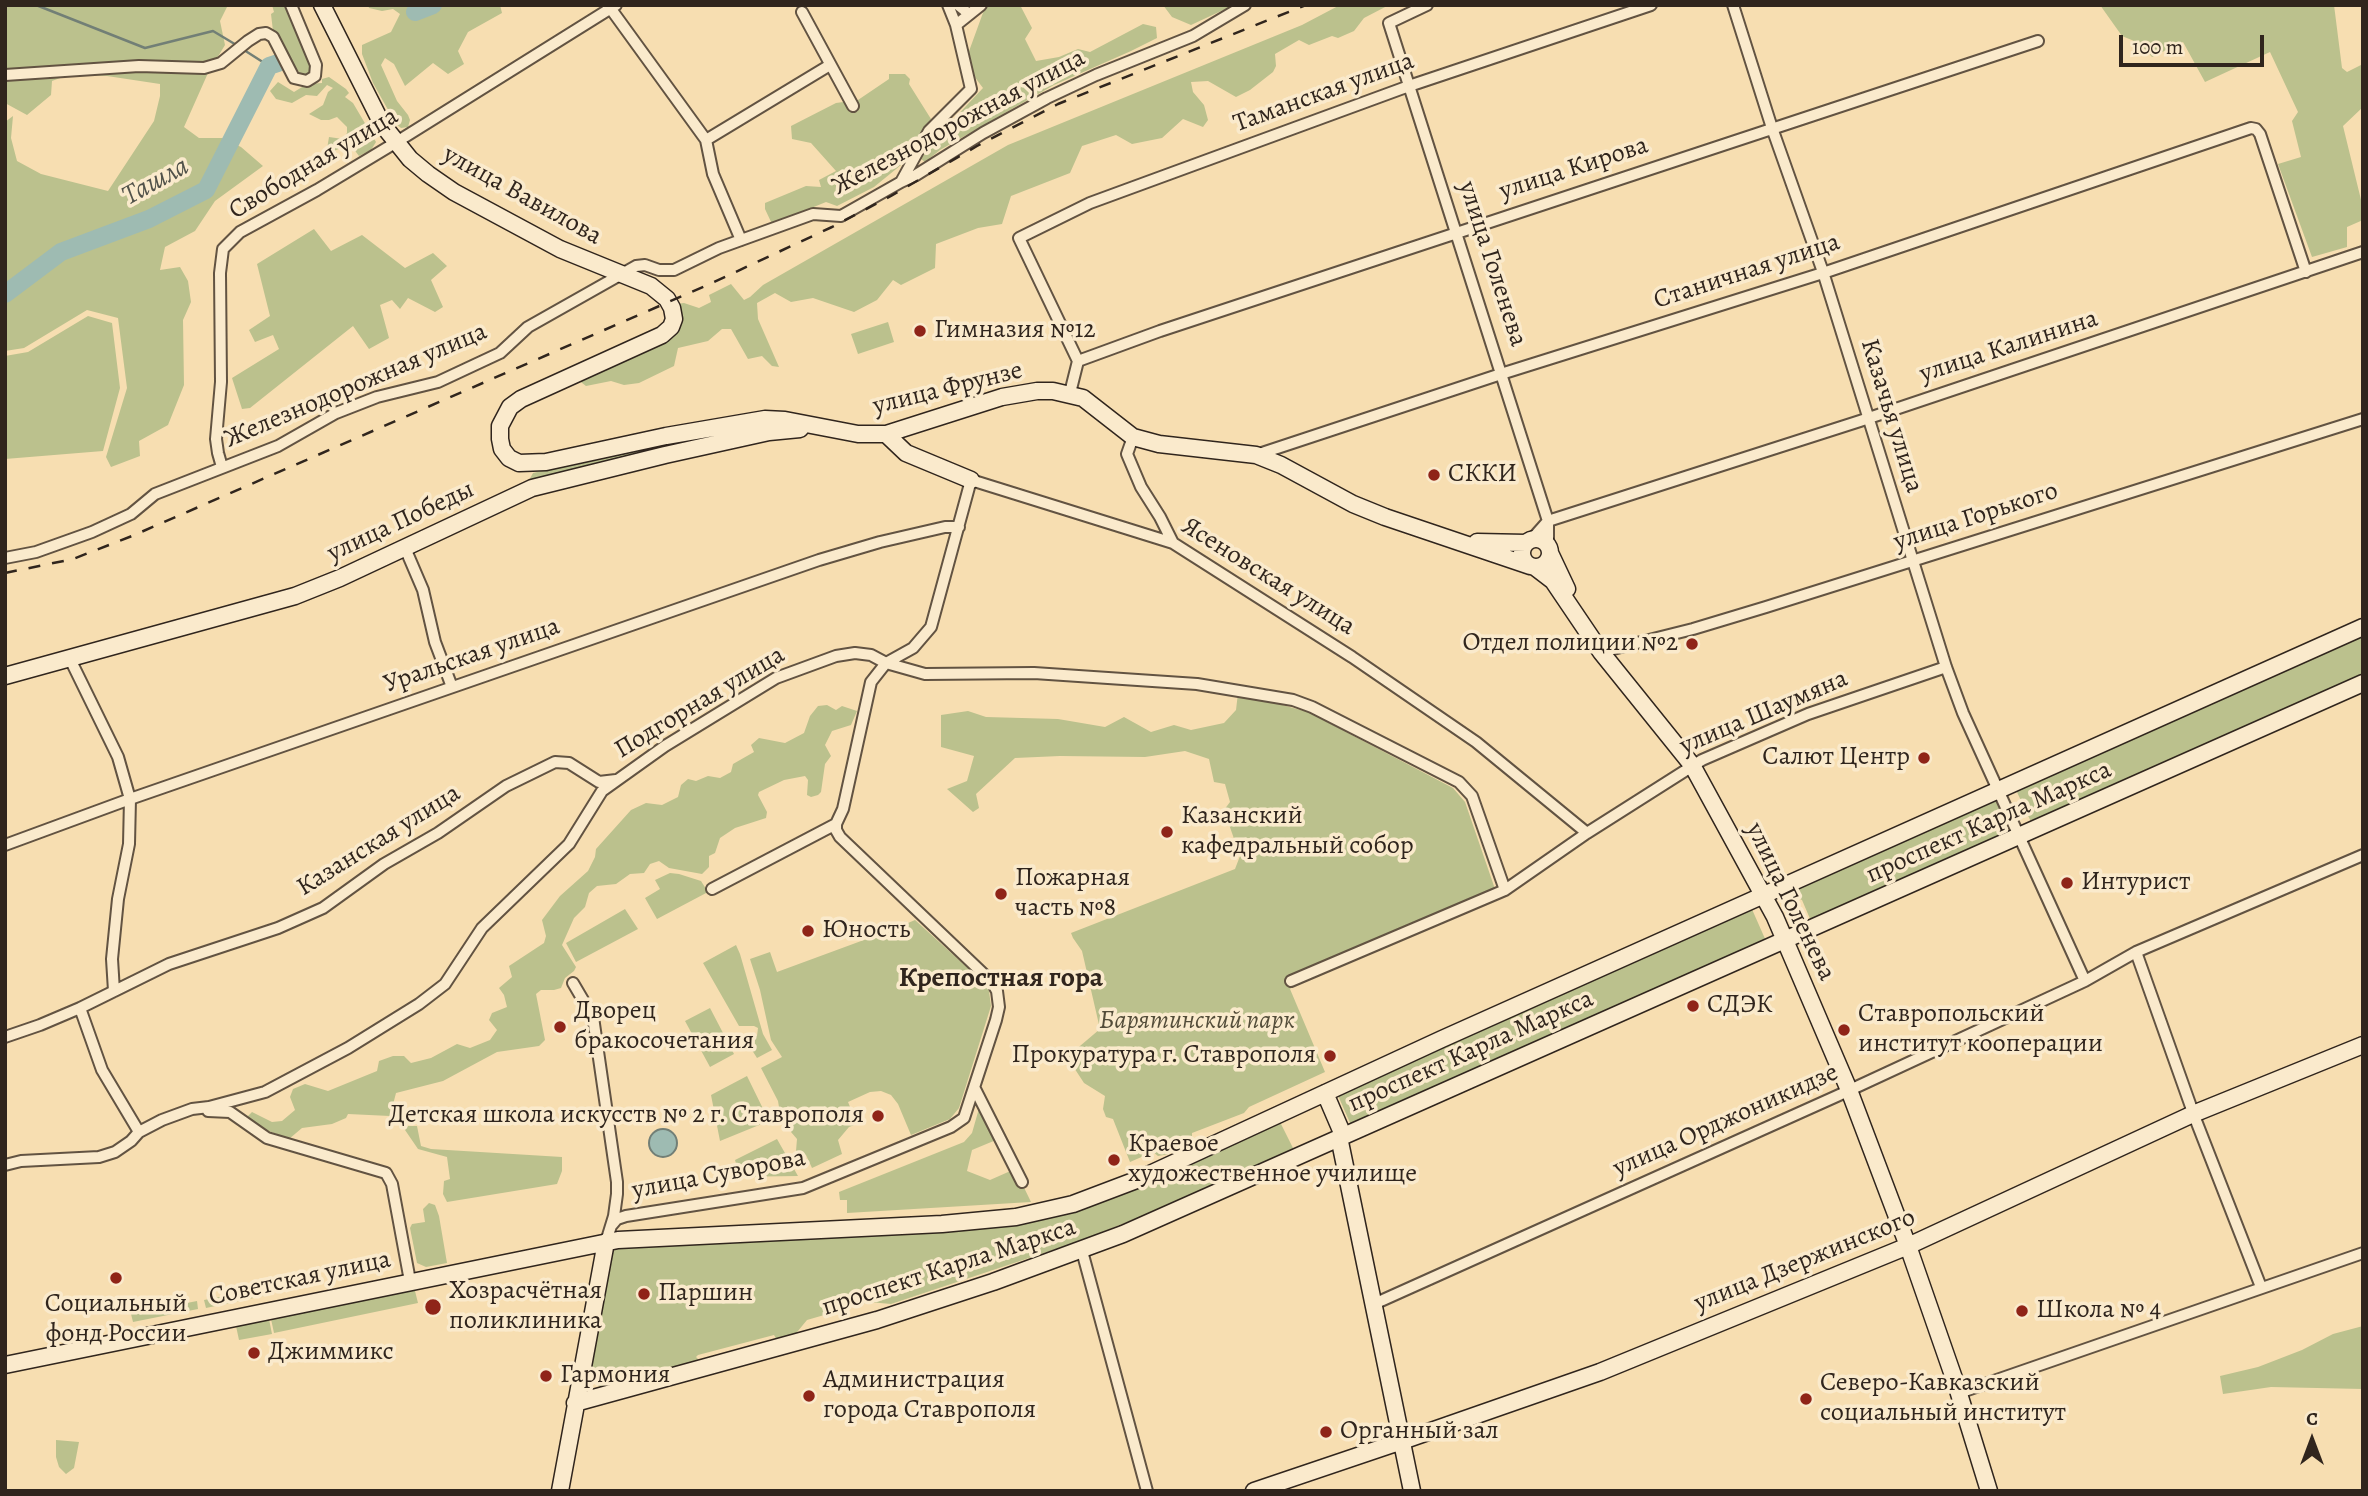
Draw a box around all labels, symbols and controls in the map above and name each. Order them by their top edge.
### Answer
scale bar [2123,21,2268,65]
text: 100 m [2132,33,2183,61]
street label: Железнодорожная улица [827,43,1091,203]
street label: Таманская улица [1230,46,1418,140]
street label: Свободная улица [224,101,404,227]
street label: улица Кирова [1496,130,1652,208]
street label: улица Вавилова [437,139,607,253]
water label: Ташла [117,150,195,214]
street label: улица Голенева [1451,177,1533,351]
street label: Станичная улица [1650,227,1844,317]
street label: улица Калинина [1916,304,2102,390]
place label: Гимназия №12 [934,315,1096,347]
street label: Железнодорожная улица [220,317,492,455]
marker: Гимназия №12 [912,323,928,339]
street label: Казачья улица [1853,335,1929,497]
street label: улица Фрунзе [870,355,1026,423]
place label: СККИ [1448,459,1517,491]
marker: СККИ [1426,467,1442,483]
street label: улица Победы [323,474,479,570]
street label: улица Горького [1890,476,2062,558]
street label: Ясеновская улица [1175,511,1361,643]
street label: Уральская улица [380,611,564,701]
place label: Отдел полиции №2 [1463,628,1678,660]
marker: Отдел полиции №2 [1684,636,1700,652]
street label: Подгорная улица [609,640,791,766]
street label: улица Шаумяна [1675,664,1853,762]
place label: Салют Центр [1762,742,1910,774]
marker: Салют Центр [1916,750,1932,766]
street label: проспект Карла Маркса [1862,755,2116,891]
street label: Казанская улица [291,778,467,904]
place label: Казанский кафедральный собор [1181,801,1414,862]
street label: улица Голенева [1738,818,1842,986]
marker: Казанский кафедральный собор [1159,824,1175,840]
place label: Пожарная часть №8 [1015,863,1130,924]
place label: Интурист [2081,867,2190,899]
marker: Интурист [2059,875,2075,891]
marker: Пожарная часть №8 [993,886,1009,902]
place label: Юность [822,915,910,947]
marker: Юность [800,923,816,939]
district label: Крепостная гора [899,962,1103,996]
street label: проспект Карла Маркса [1344,984,1598,1120]
place label: СДЭК [1707,990,1773,1022]
place label: Дворец бракосочетания [574,996,754,1058]
marker: СДЭК [1685,998,1701,1014]
place label: Ставропольский институт кооперации [1858,999,2103,1060]
park label: Барятинский парк [1099,1006,1295,1038]
marker: Дворец бракосочетания [552,1019,568,1035]
marker: Ставропольский институт кооперации [1836,1022,1852,1038]
place label: Прокуратура г. Ставрополя [1011,1040,1316,1072]
marker: Прокуратура г. Ставрополя [1322,1048,1338,1064]
street label: улица Орджоникидзе [1609,1057,1843,1185]
place label: Детская школа искусств № 2 г. Ставрополя [388,1100,864,1132]
marker: Детская школа искусств № 2 г. Ставрополя [870,1108,886,1124]
place label: Краевое художественное училище [1128,1129,1417,1190]
street label: улица Суворова [630,1143,808,1207]
marker: Краевое художественное училище [1106,1152,1122,1168]
street label: улица Дзержинского [1690,1202,1920,1320]
street label: проспект Карла Маркса [818,1212,1080,1324]
street label: Советская улица [206,1245,394,1313]
marker: Социальный фонд России [108,1270,124,1286]
place label: Хозрасчётная поликлиника [449,1276,602,1338]
place label: Паршин [658,1278,753,1310]
marker: Паршин [636,1286,652,1302]
place label: Социальный фонд России [45,1289,187,1350]
place label: Школа № 4 [2036,1295,2161,1327]
marker: Хозрасчётная поликлиника [423,1297,443,1317]
marker: Школа № 4 [2014,1303,2030,1319]
place label: Джиммикс [268,1337,394,1369]
marker: Джиммикс [246,1345,262,1361]
place label: Гармония [560,1360,670,1392]
place label: Администрация города Ставрополя [823,1365,1036,1426]
marker: Гармония [538,1368,554,1384]
place label: Северо-Кавказский социальный институт [1820,1368,2066,1430]
marker: Администрация города Ставрополя [801,1388,817,1404]
marker: Северо-Кавказский социальный институт [1798,1391,1814,1407]
north arrow [2277,1405,2347,1475]
text: С [2306,1406,2318,1432]
place label: Органный зал [1340,1416,1499,1448]
marker: Органный зал [1318,1424,1334,1440]

